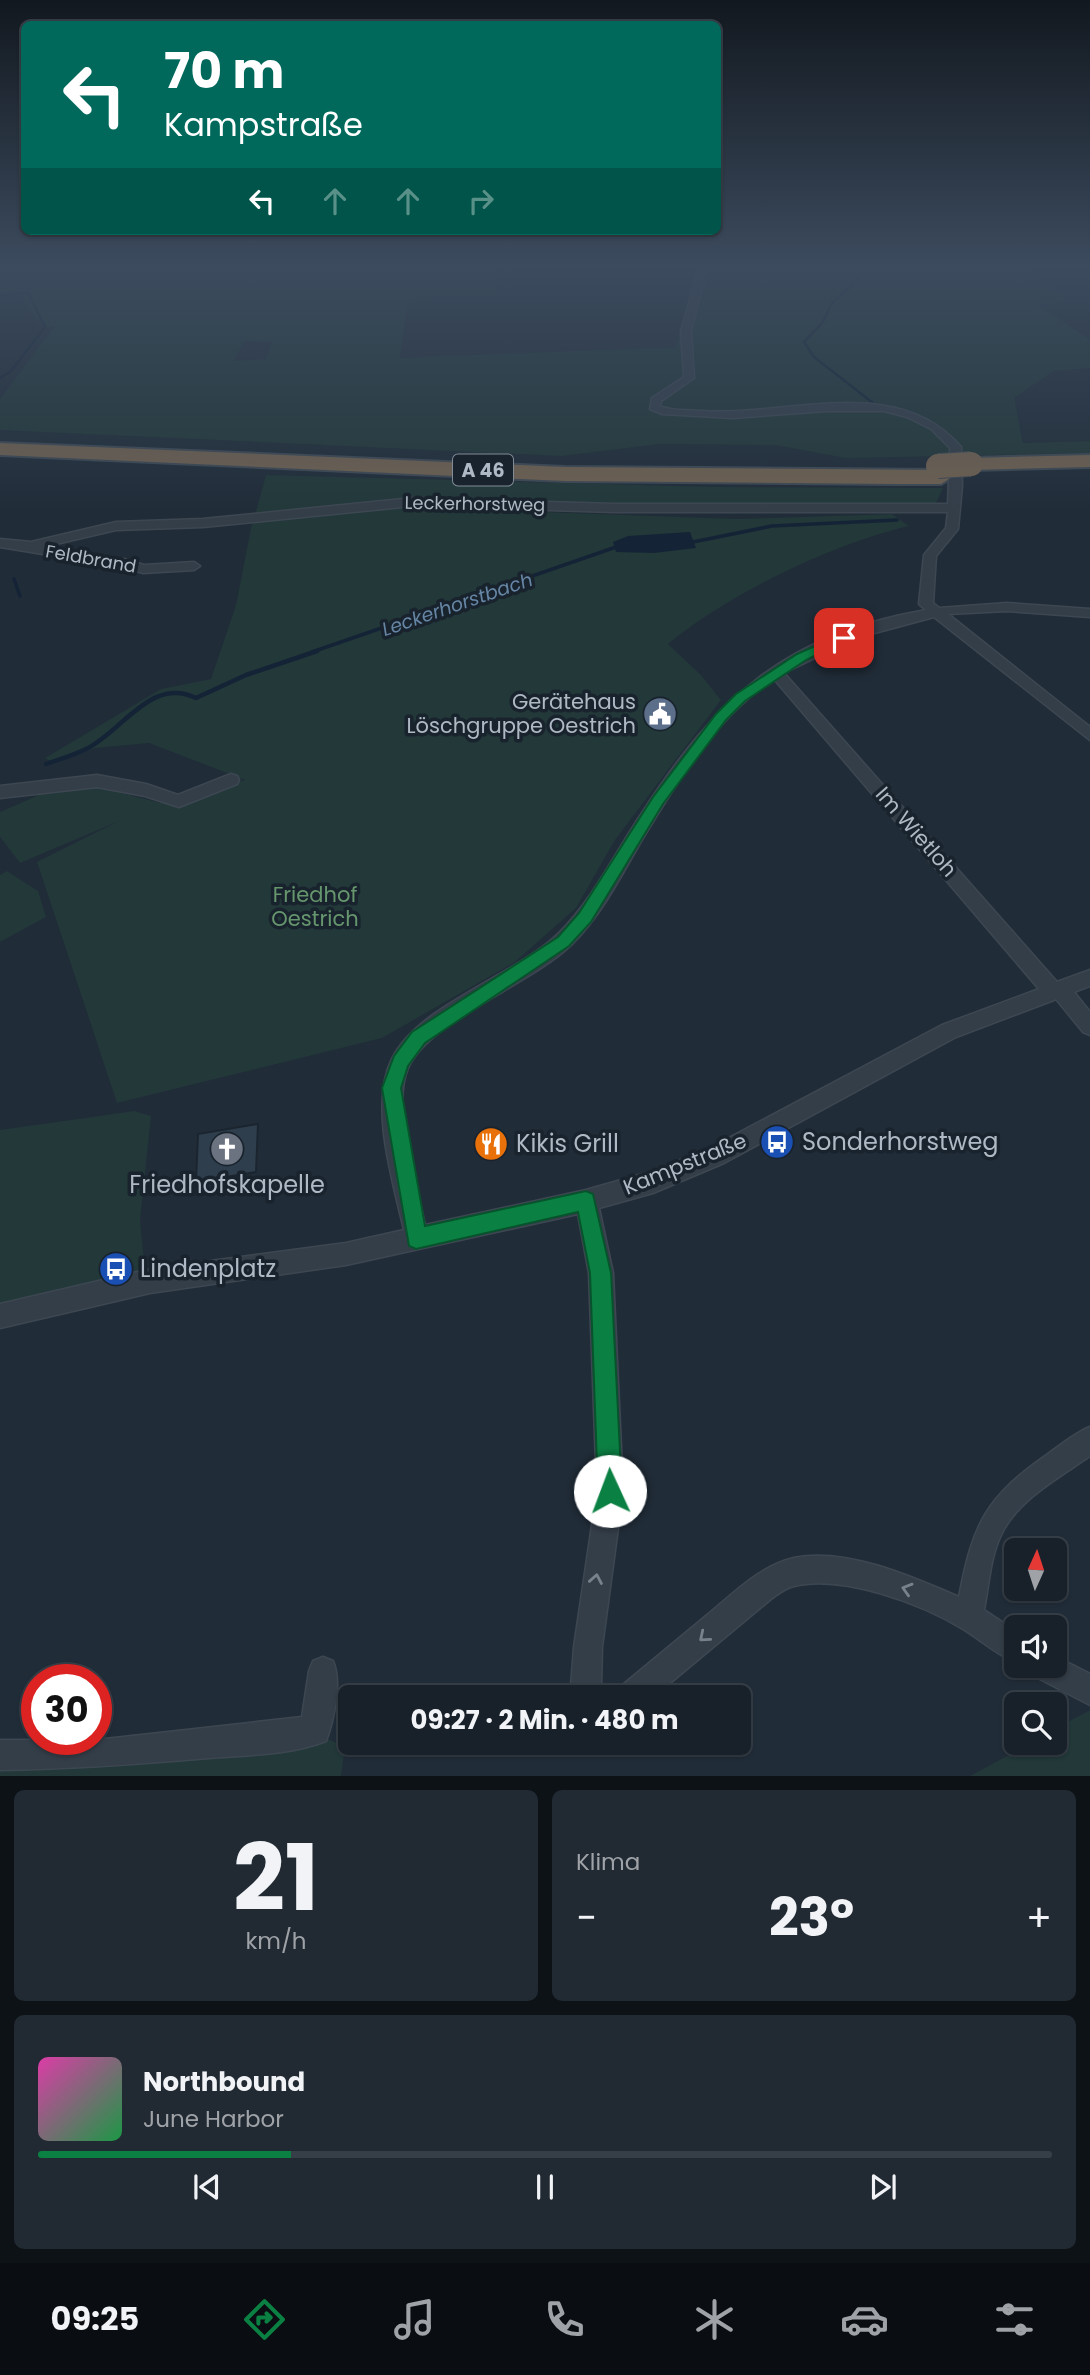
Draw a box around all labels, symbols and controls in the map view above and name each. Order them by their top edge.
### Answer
text: 70 m [164,37,284,105]
icon: left [49,49,140,140]
text: Kampstraße [164,102,363,147]
icon: left [243,182,281,220]
icon: ahead [316,182,354,220]
icon: ahead [389,182,427,220]
icon: right [462,182,500,220]
road number: A 46 [453,454,513,485]
street label: Leckerhorstweg [404,490,546,517]
street label: Feldbrand [44,538,138,579]
water label: Leckerhorstbach [378,566,536,643]
pin [814,608,874,668]
icon: arrive [825,619,863,657]
place label: Gerätehaus Löschgruppe Oestrich [407,687,636,740]
public building icon: Gerätehaus Löschgruppe Oestrich [641,695,679,733]
street label: Im Wietloh [869,780,964,883]
park label: Friedhof Oestrich [271,880,359,933]
bus stop icon: Sonderhorstweg [758,1123,796,1161]
restaurant icon: Kikis Grill [472,1125,510,1163]
place label: Sonderhorstweg [802,1125,999,1158]
street label: Kampstraße [619,1126,751,1201]
place label: Kikis Grill [516,1127,619,1160]
church icon: Friedhofskapelle [208,1130,246,1168]
place label: Friedhofskapelle [129,1168,325,1201]
bus stop icon: Lindenplatz [97,1250,135,1288]
place label: Lindenplatz [140,1252,276,1285]
position arrow [573,1454,647,1528]
north arrow [1004,1538,1068,1601]
map controls [1004,1538,1067,1755]
one-way arrow [588,1574,603,1585]
one-way arrow [901,1583,913,1597]
button: sound [1004,1615,1067,1678]
one-way arrow [699,1629,712,1641]
speed limit sign: 30 [21,1664,112,1755]
button: search [1004,1692,1067,1755]
text: 09:27 · 2 Min. · 480 m [411,1702,678,1738]
text: 21 [233,1814,319,1942]
text: Klima [576,1846,640,1878]
text: 23° [769,1881,854,1954]
text: − [576,1891,597,1944]
text: + [1026,1891,1052,1944]
text: km/h [245,1925,307,1957]
text: Northbound [143,2064,305,2100]
text: June Harbor [143,2103,284,2135]
icon: previous [188,2168,226,2206]
icon: pause [526,2168,564,2206]
icon: next [864,2168,902,2206]
icon: directions [240,2295,289,2344]
icon: music [390,2295,439,2344]
icon: phone [540,2295,589,2344]
icon: climate [690,2295,739,2344]
icon: car [840,2295,889,2344]
icon: filters [990,2295,1039,2344]
text: 09:25 [51,2296,139,2341]

